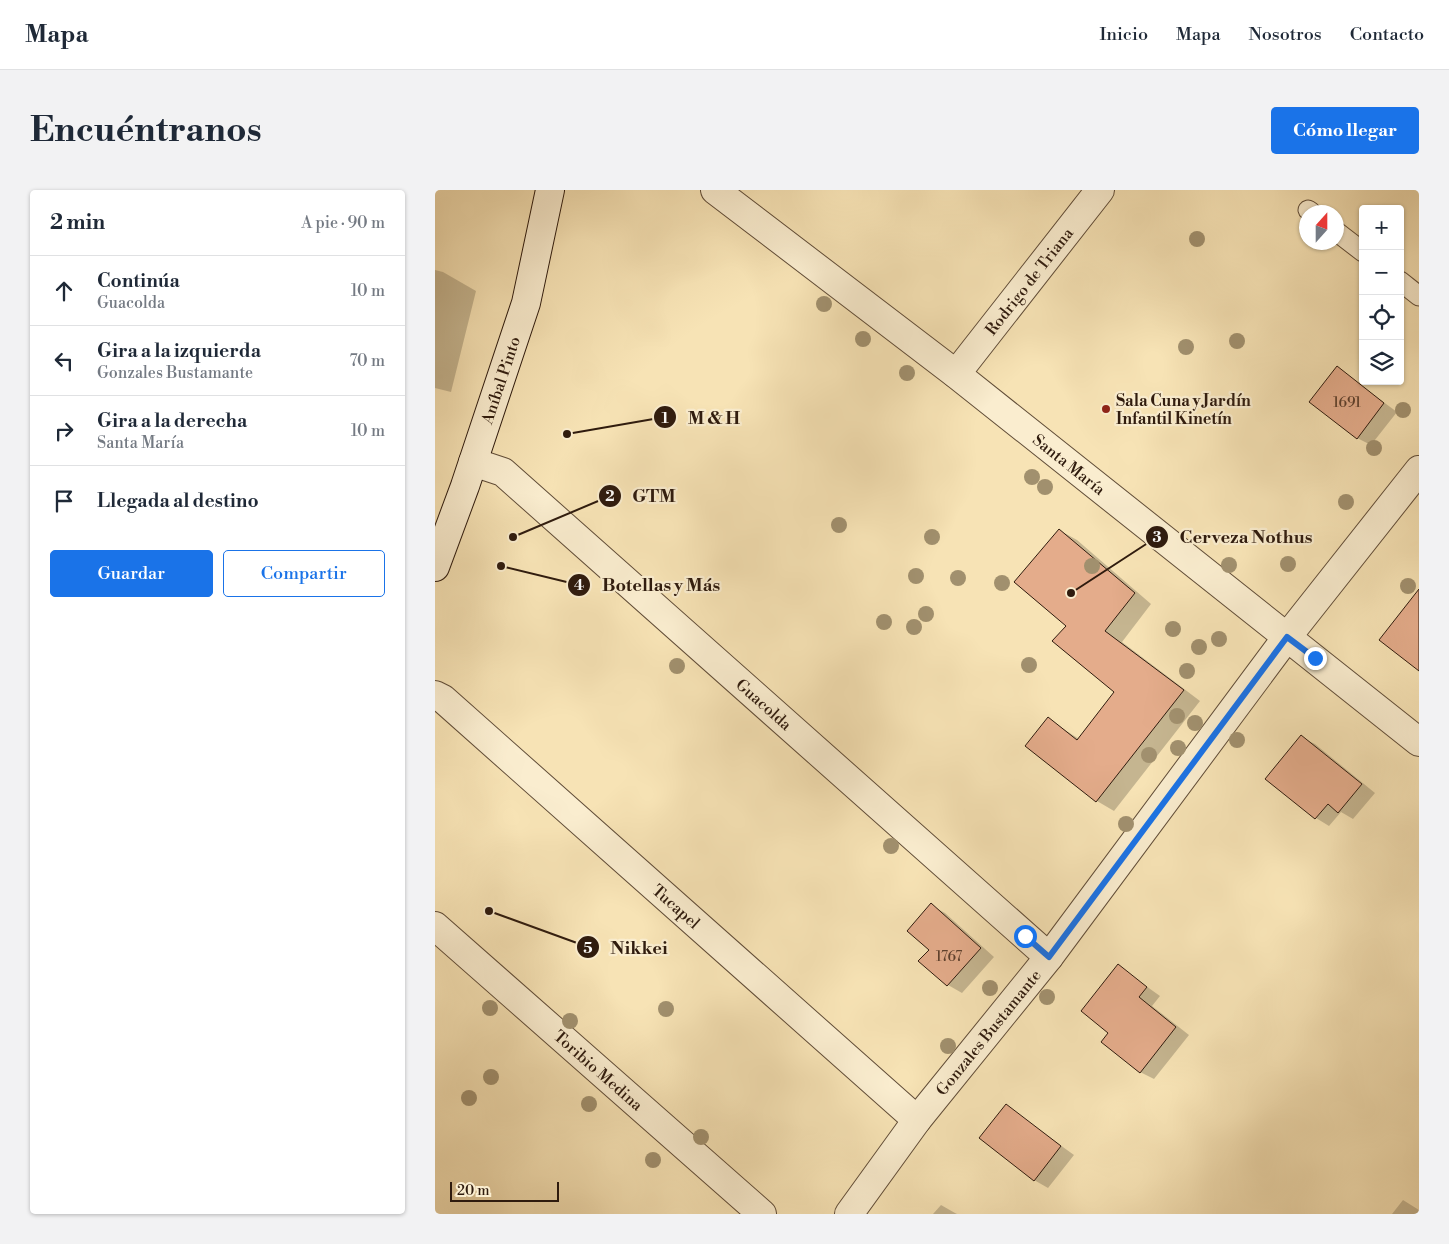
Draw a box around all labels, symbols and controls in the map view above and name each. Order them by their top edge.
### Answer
text: Mapa [25,20,88,50]
text: Inicio [1099,23,1148,46]
text: Mapa [1176,23,1221,46]
text: Nosotros [1249,23,1322,46]
text: Contacto [1350,23,1424,46]
button: Cómo llegar [1271,107,1419,154]
text: Encuéntranos [30,109,262,152]
north arrow [1299,205,1344,250]
map controls [1359,205,1404,385]
button: + [1359,205,1404,250]
text: 2 min [50,210,105,236]
text: A pie · 90 m [301,213,385,233]
street label: Rodrigo de Triana [981,223,1078,340]
button: − [1359,250,1404,295]
text: Continúa [97,269,180,293]
icon: ahead [50,277,78,305]
text: 10 m [351,281,385,301]
text: Guacolda [97,293,165,313]
button: locate [1359,295,1404,340]
street label: Aníbal Pinto [477,334,525,428]
text: Gira a la izquierda [97,339,261,363]
button: layers [1359,340,1404,385]
icon: left [50,347,78,375]
text: 70 m [349,351,385,371]
text: Gonzales Bustamante [97,363,253,383]
place label: Sala Cuna y Jardín Infantil Kinetín [1116,391,1251,429]
house number: 1691 [1333,394,1361,412]
callout: M & H [653,401,750,434]
marker: Sala Cuna y Jardín Infantil Kinetín [1100,403,1112,415]
text: M & H [688,407,740,430]
text: Gira a la derecha [97,409,247,433]
text: 1 [661,409,669,428]
icon: right [50,417,78,445]
text: 10 m [351,421,385,441]
street label: Santa María [1028,430,1110,500]
text: Santa María [97,433,184,453]
callout: GTM [598,479,686,512]
text: GTM [632,485,676,508]
icon: arrive [50,487,78,515]
text: 2 [605,487,615,506]
text: Llegada al destino [97,489,259,513]
callout: Cerveza Nothus [1145,520,1323,553]
text: Cerveza Nothus [1180,526,1313,549]
text: 3 [1152,528,1162,547]
button: Guardar [50,550,213,597]
button: Compartir [223,550,385,597]
callout: Botellas y Más [567,568,730,601]
text: Botellas y Más [602,574,720,597]
text: 4 [574,576,584,595]
route end [1304,647,1327,670]
street label: Guacolda [731,675,796,735]
street label: Tucapel [648,880,704,934]
route start [1014,925,1037,948]
callout: Nikkei [575,931,678,964]
text: Nikkei [610,937,668,960]
text: 5 [583,939,593,958]
house number: 1767 [936,948,962,966]
street label: Gonzales Bustamante [932,966,1046,1100]
street label: Toribio Medina [549,1026,647,1116]
scale bar [450,1179,559,1202]
text: 20 m [457,1182,489,1200]

